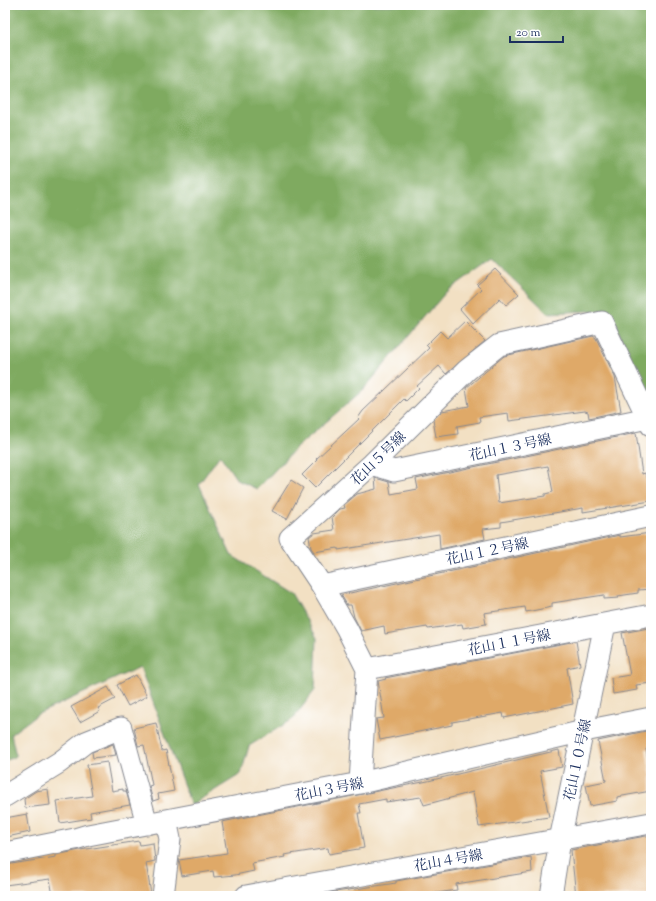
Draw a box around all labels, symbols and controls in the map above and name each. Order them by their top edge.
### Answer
scale bar [510,18,563,44]
text: 20 m [516,24,541,42]
street label: 花山５号線 [347,428,412,491]
street label: 花山１３号線 [467,430,554,467]
street label: 花山１２号線 [444,534,531,571]
street label: 花山１１号線 [466,626,553,662]
street label: 花山１０号線 [560,717,597,804]
street label: 花山３号線 [293,774,366,807]
street label: 花山４号線 [412,846,485,878]

